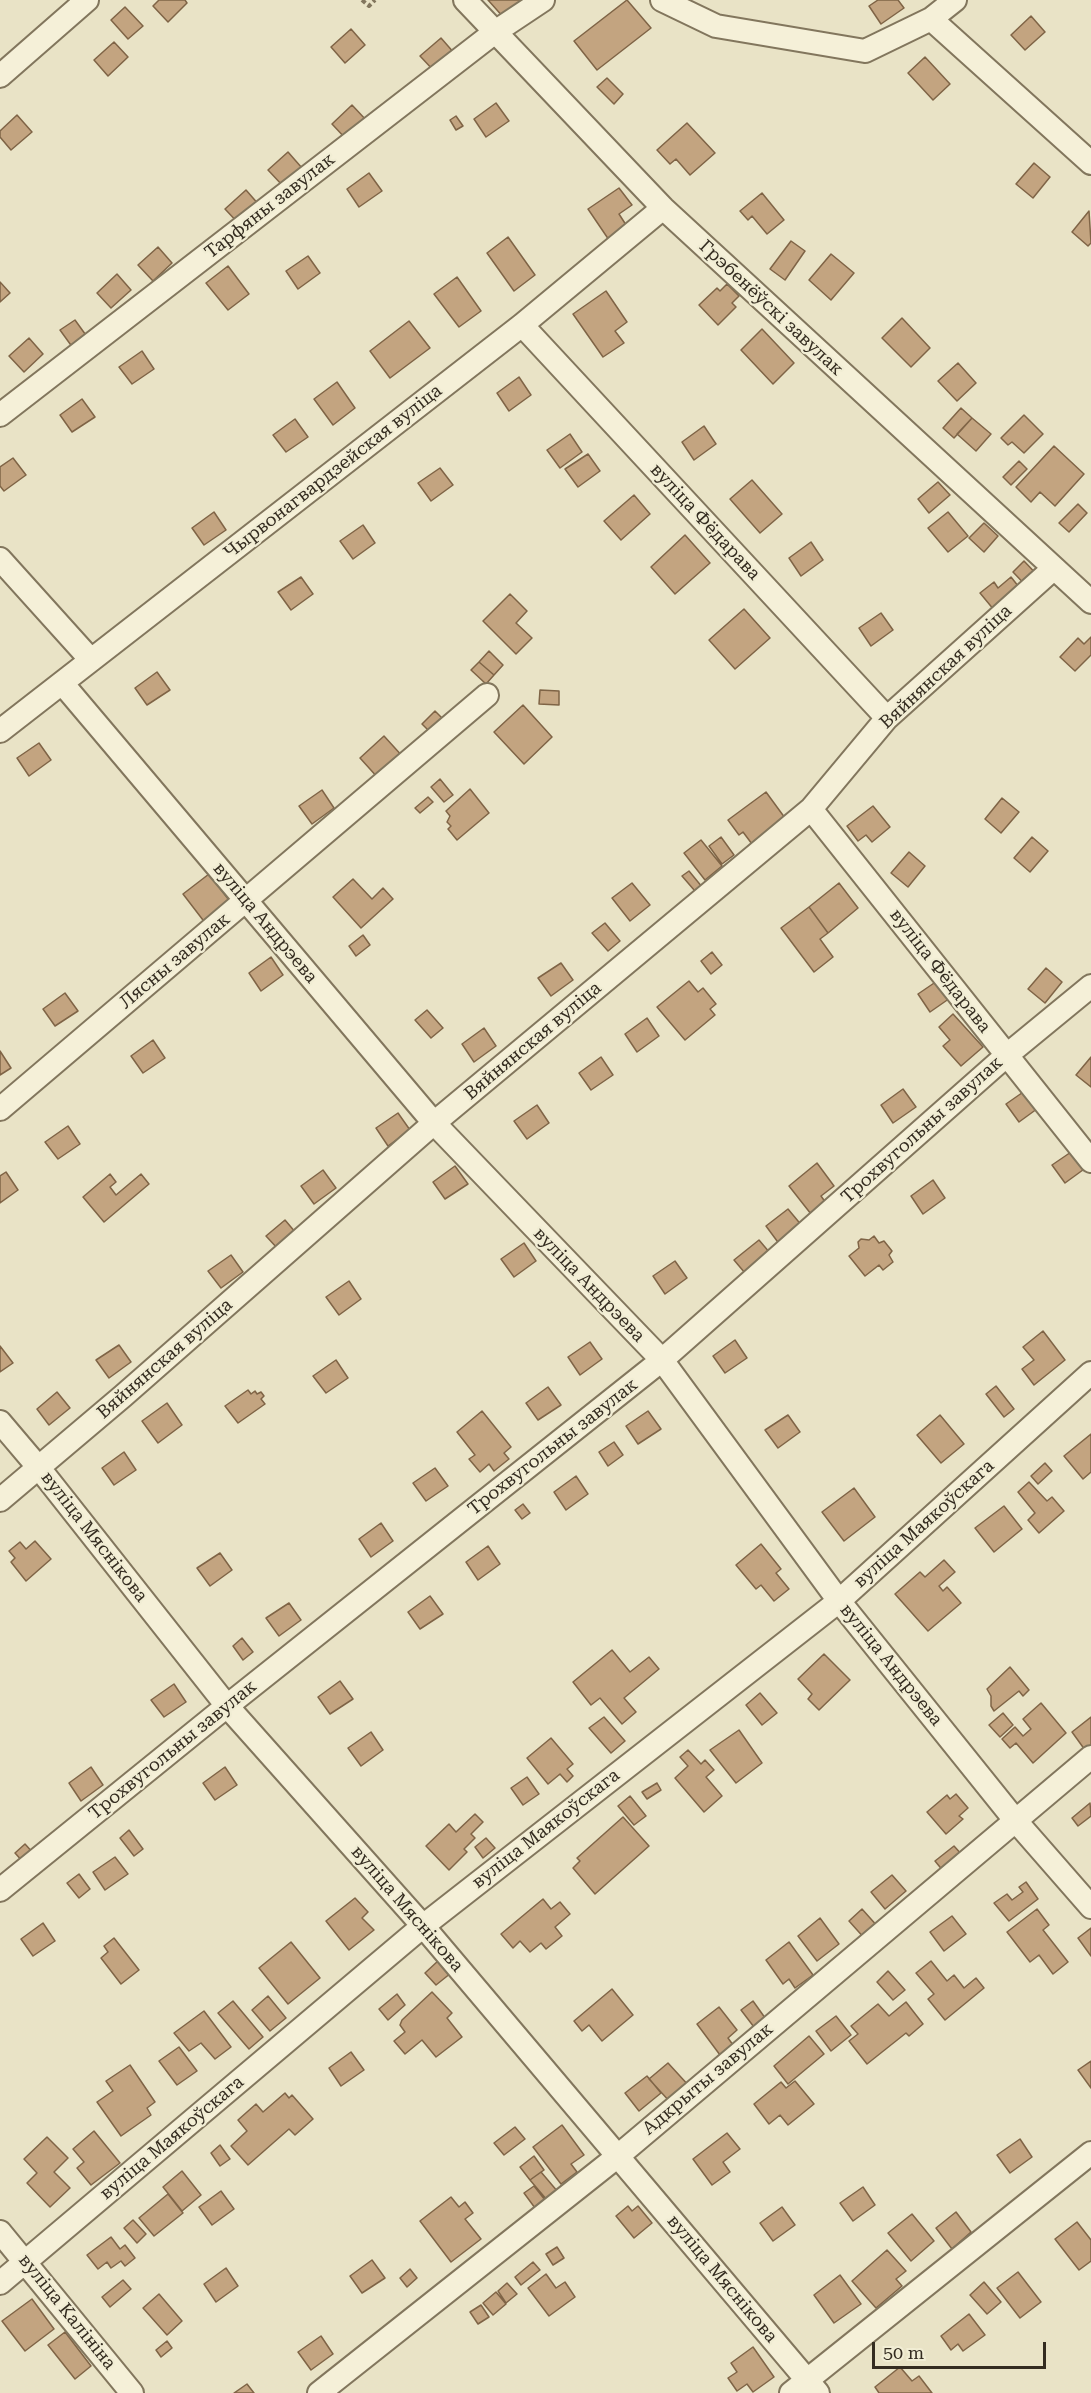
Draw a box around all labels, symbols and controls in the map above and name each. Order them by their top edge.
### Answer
street label: Тарфяны завулак [201,149,339,263]
street label: Грэбенёўскі завулак [695,236,847,380]
street label: Чырвонагвардзейская вуліца [220,380,446,564]
street label: вуліца Фёдарава [645,459,765,585]
street label: Вяйнянская вуліца [876,600,1016,734]
street label: вуліца Андрэева [208,858,322,988]
street label: вуліца Фёдарава [885,905,995,1037]
street label: Лясны завулак [115,909,235,1013]
street label: Вяйнянская вуліца [460,977,606,1105]
street label: Трохвугольны завулак [837,1052,1007,1208]
street label: вуліца Андрэева [529,1223,649,1347]
street label: Вяйнянская вуліца [93,1294,237,1424]
street label: Трохвугольны завулак [464,1374,642,1520]
street label: вуліца Маякоўскага [849,1455,999,1593]
street label: вуліца Мяснікова [36,1467,152,1607]
street label: вуліца Андрэева [835,1600,947,1730]
street label: Трохвугольны завулак [85,1676,261,1824]
street label: вуліца Маякоўскага [468,1765,624,1893]
street label: вуліца Мяснікова [346,1842,468,1976]
street label: Адкрыты завулак [639,2018,777,2140]
street label: вуліца Маякоўскага [96,2071,248,2205]
street label: вуліца Мяснікова [662,2211,782,2347]
street label: вуліца Калініна [14,2250,120,2374]
scale bar [875,2330,1049,2368]
text: 50 m [883,2342,924,2363]

